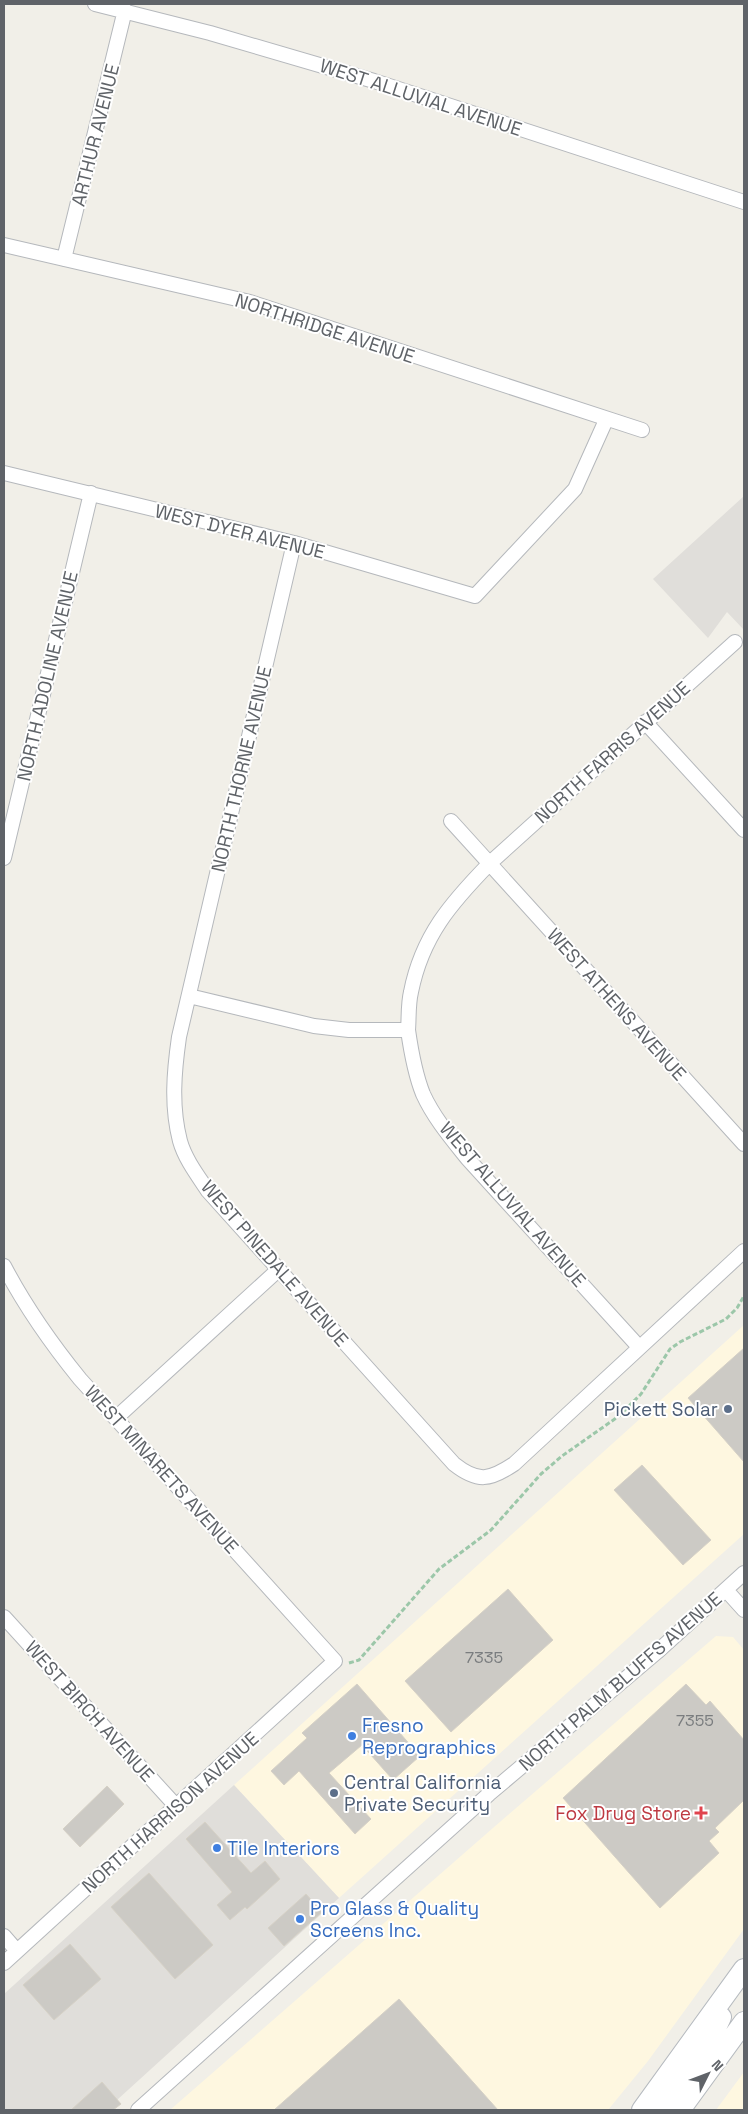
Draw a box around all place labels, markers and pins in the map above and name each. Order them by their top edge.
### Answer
place label: Pickett Solar [604,1397,718,1422]
marker: Pickett Solar [722,1403,734,1415]
place label: Fresno Reprographics [362,1713,496,1760]
marker: Fresno Reprographics [346,1730,358,1742]
place label: Central California Private Security [344,1770,501,1817]
marker: Central California Private Security [328,1787,340,1799]
place label: Fox Drug Store [555,1801,691,1826]
marker: Fox Drug Store [695,1807,707,1819]
place label: Tile Interiors [227,1836,340,1861]
marker: Tile Interiors [211,1842,223,1854]
place label: Pro Glass & Quality Screens Inc. [310,1896,479,1943]
marker: Pro Glass & Quality Screens Inc. [294,1913,306,1925]

